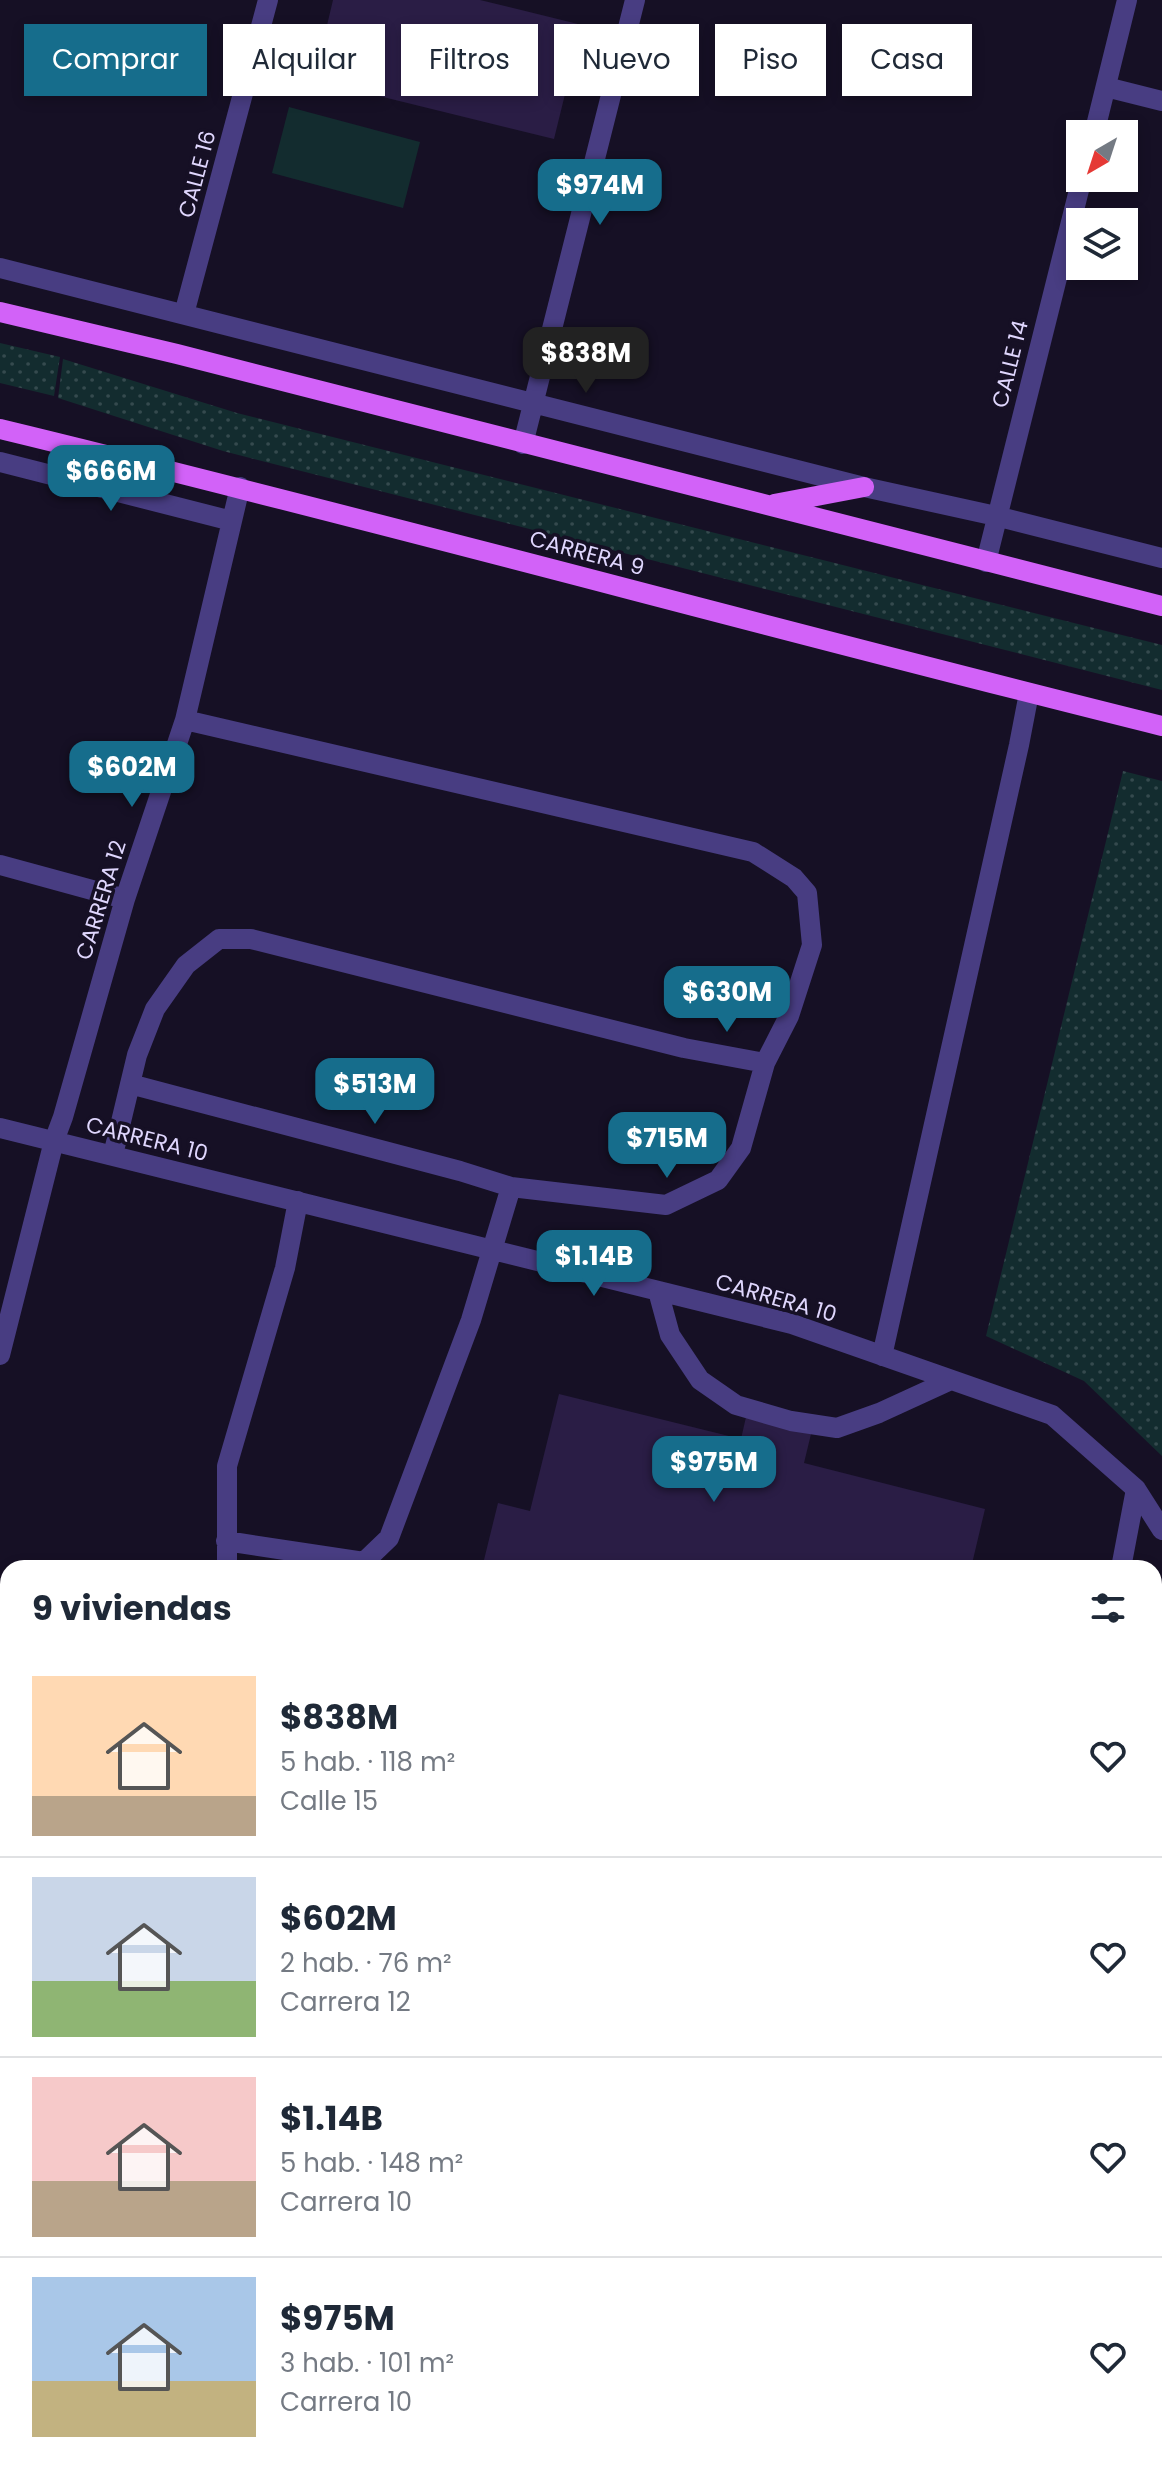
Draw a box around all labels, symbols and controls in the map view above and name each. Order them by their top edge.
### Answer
chip: Comprar [24,24,207,96]
chip: Alquilar [223,24,385,96]
chip: Filtros [401,24,538,96]
chip: Nuevo [554,24,699,96]
chip: Piso [715,24,826,96]
chip: Casa [842,24,972,96]
north arrow [1066,120,1138,192]
map controls [1066,120,1138,280]
street label: CALLE 16 [171,127,223,221]
pin: $974M [544,159,656,227]
text: $974M [556,167,644,203]
button: layers [1066,208,1138,280]
street label: CALLE 14 [984,317,1036,411]
pin: $838M [530,327,642,395]
text: $838M [541,335,631,371]
pin: $666M [55,445,167,513]
text: $666M [66,453,156,489]
street label: CARRERA 9 [526,523,648,583]
pin: $602M [76,741,188,809]
text: $602M [87,749,177,785]
street label: CARRERA 12 [68,836,134,964]
pin: $630M [671,966,783,1034]
text: $630M [682,974,772,1010]
pin: $513M [319,1058,431,1126]
text: $513M [333,1066,417,1102]
street label: CARRERA 10 [83,1109,211,1169]
pin: $715M [611,1112,723,1180]
text: $715M [626,1120,708,1156]
pin: $1.14B [529,1230,659,1298]
text: $1.14B [555,1238,633,1274]
street label: CARRERA 10 [712,1266,840,1330]
pin: $975M [658,1436,770,1504]
text: $975M [670,1444,758,1480]
text: 9 viviendas [32,1584,232,1632]
icon: filters [1086,1586,1130,1630]
text: $838M [280,1693,398,1741]
icon: home [96,1708,192,1804]
icon: heart [1086,1734,1130,1778]
text: 5 hab. · 118 m² [280,1744,455,1780]
text: Calle 15 [280,1783,378,1819]
text: $602M [280,1894,397,1942]
icon: home [96,1909,192,2005]
icon: heart [1086,1935,1130,1979]
text: 2 hab. · 76 m² [280,1945,452,1981]
text: Carrera 12 [280,1984,411,2020]
text: $1.14B [280,2094,383,2142]
icon: home [96,2109,192,2205]
icon: heart [1086,2135,1130,2179]
text: 5 hab. · 148 m² [280,2145,463,2181]
text: Carrera 10 [280,2184,412,2220]
text: $975M [280,2294,395,2342]
icon: home [96,2309,192,2405]
icon: heart [1086,2335,1130,2379]
text: 3 hab. · 101 m² [280,2345,454,2381]
text: Carrera 10 [280,2384,412,2420]

